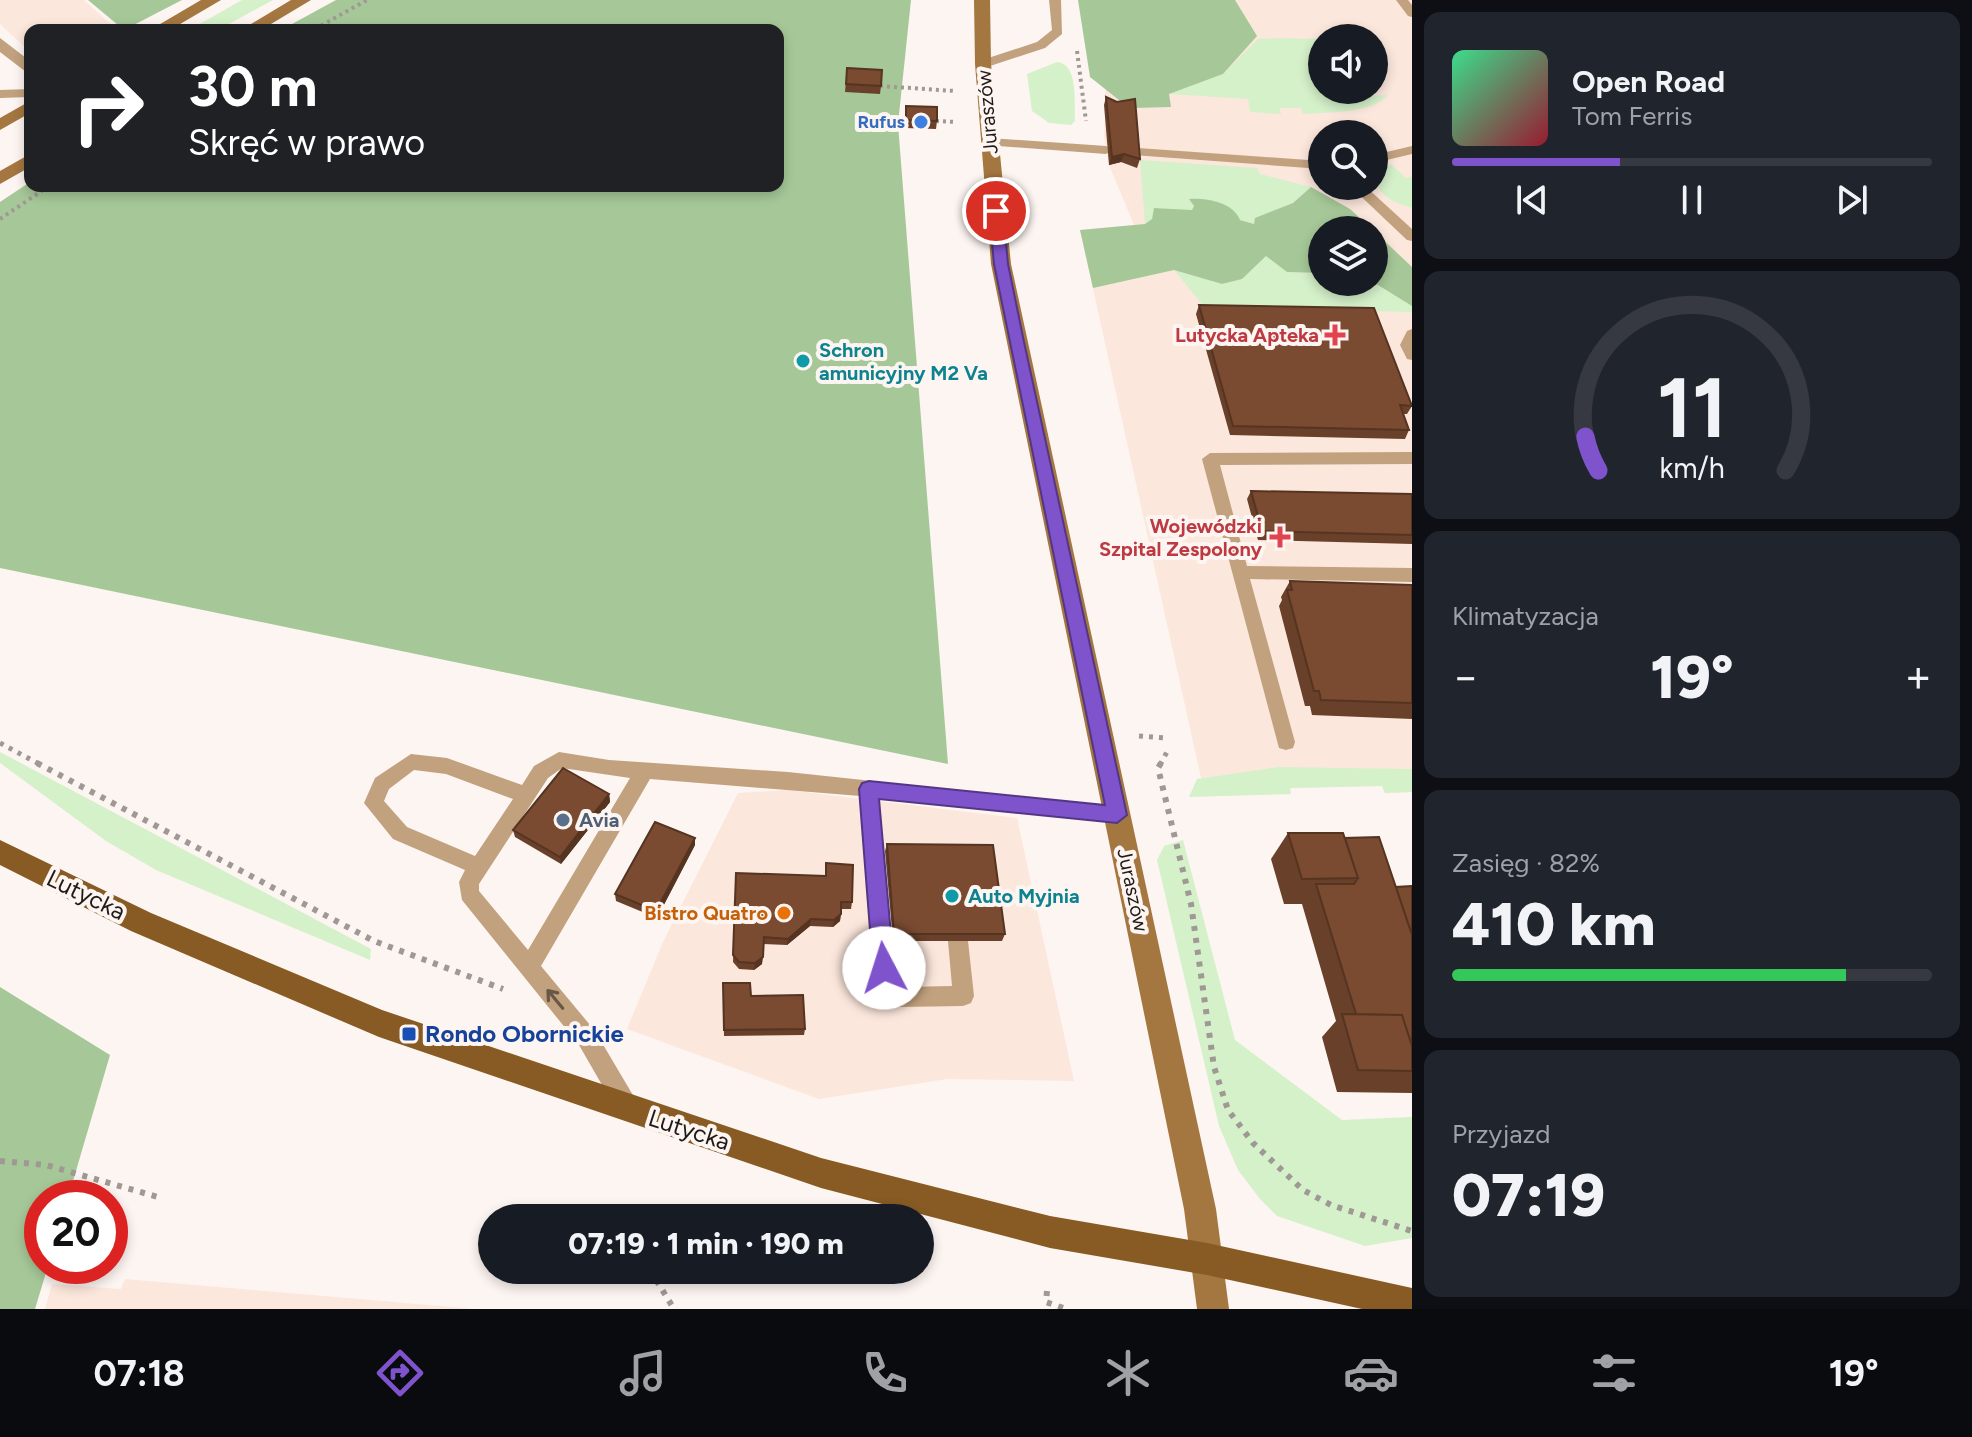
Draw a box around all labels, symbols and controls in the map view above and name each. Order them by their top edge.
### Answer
map controls [1308,24,1388,296]
button: sound [1308,24,1388,104]
text: 30 m [188,53,318,120]
icon: right [56,56,160,160]
text: Open Road [1572,63,1725,100]
street label: Juraszów [971,69,1003,155]
text: Tom Ferris [1572,100,1692,132]
place label: Rufus [857,111,906,133]
marker: Rufus [912,113,930,131]
button: search [1308,120,1388,200]
text: Skręć w prawo [188,121,425,164]
pin [962,177,1030,245]
icon: previous [1510,178,1554,222]
icon: pause [1670,178,1714,222]
icon: next [1830,178,1874,222]
icon: arrive [974,189,1018,233]
button: layers [1308,216,1388,296]
place label: Lutycka Apteka [1175,323,1319,347]
marker: Lutycka Apteka [1326,326,1344,344]
place label: Schron amunicyjny M2 Va [819,338,988,385]
marker: Schron amunicyjny M2 Va [794,352,812,370]
text: 11 [1657,358,1727,458]
text: km/h [1659,451,1725,485]
place label: Wojewódzki Szpital Zespolony [1099,514,1262,561]
marker: Wojewódzki Szpital Zespolony [1269,526,1291,548]
text: Klimatyzacja [1452,600,1599,632]
text: 19° [1650,641,1734,713]
text: − [1452,650,1479,703]
text: + [1905,650,1932,703]
place label: Avia [579,808,619,832]
marker: Avia [554,811,572,829]
street label: Juraszów [1112,846,1154,934]
text: Zasięg · 82% [1452,847,1600,879]
street label: Lutycka [42,863,130,926]
place label: Auto Myjnia [968,884,1080,908]
marker: Auto Myjnia [943,887,961,905]
text: 410 km [1452,888,1656,960]
place label: Bistro Quatro [644,901,768,925]
marker: Bistro Quatro [775,904,793,922]
position arrow [842,926,926,1010]
one-way arrow [546,989,564,1010]
place label: Rondo Obornickie [425,1019,624,1048]
marker: Rondo Obornickie [400,1025,418,1043]
street label: Lutycka [645,1103,734,1156]
text: Przyjazd [1452,1118,1550,1150]
text: 07:19 [1452,1159,1605,1231]
speed limit sign: 20 [24,1180,128,1284]
text: 07:19 · 1 min · 190 m [568,1225,844,1262]
icon: directions [372,1345,428,1401]
icon: music [615,1345,671,1401]
icon: phone [857,1345,913,1401]
icon: climate [1100,1345,1156,1401]
icon: car [1343,1345,1399,1401]
icon: filters [1586,1345,1642,1401]
text: 07:18 [93,1352,185,1395]
text: 19° [1829,1352,1879,1395]

